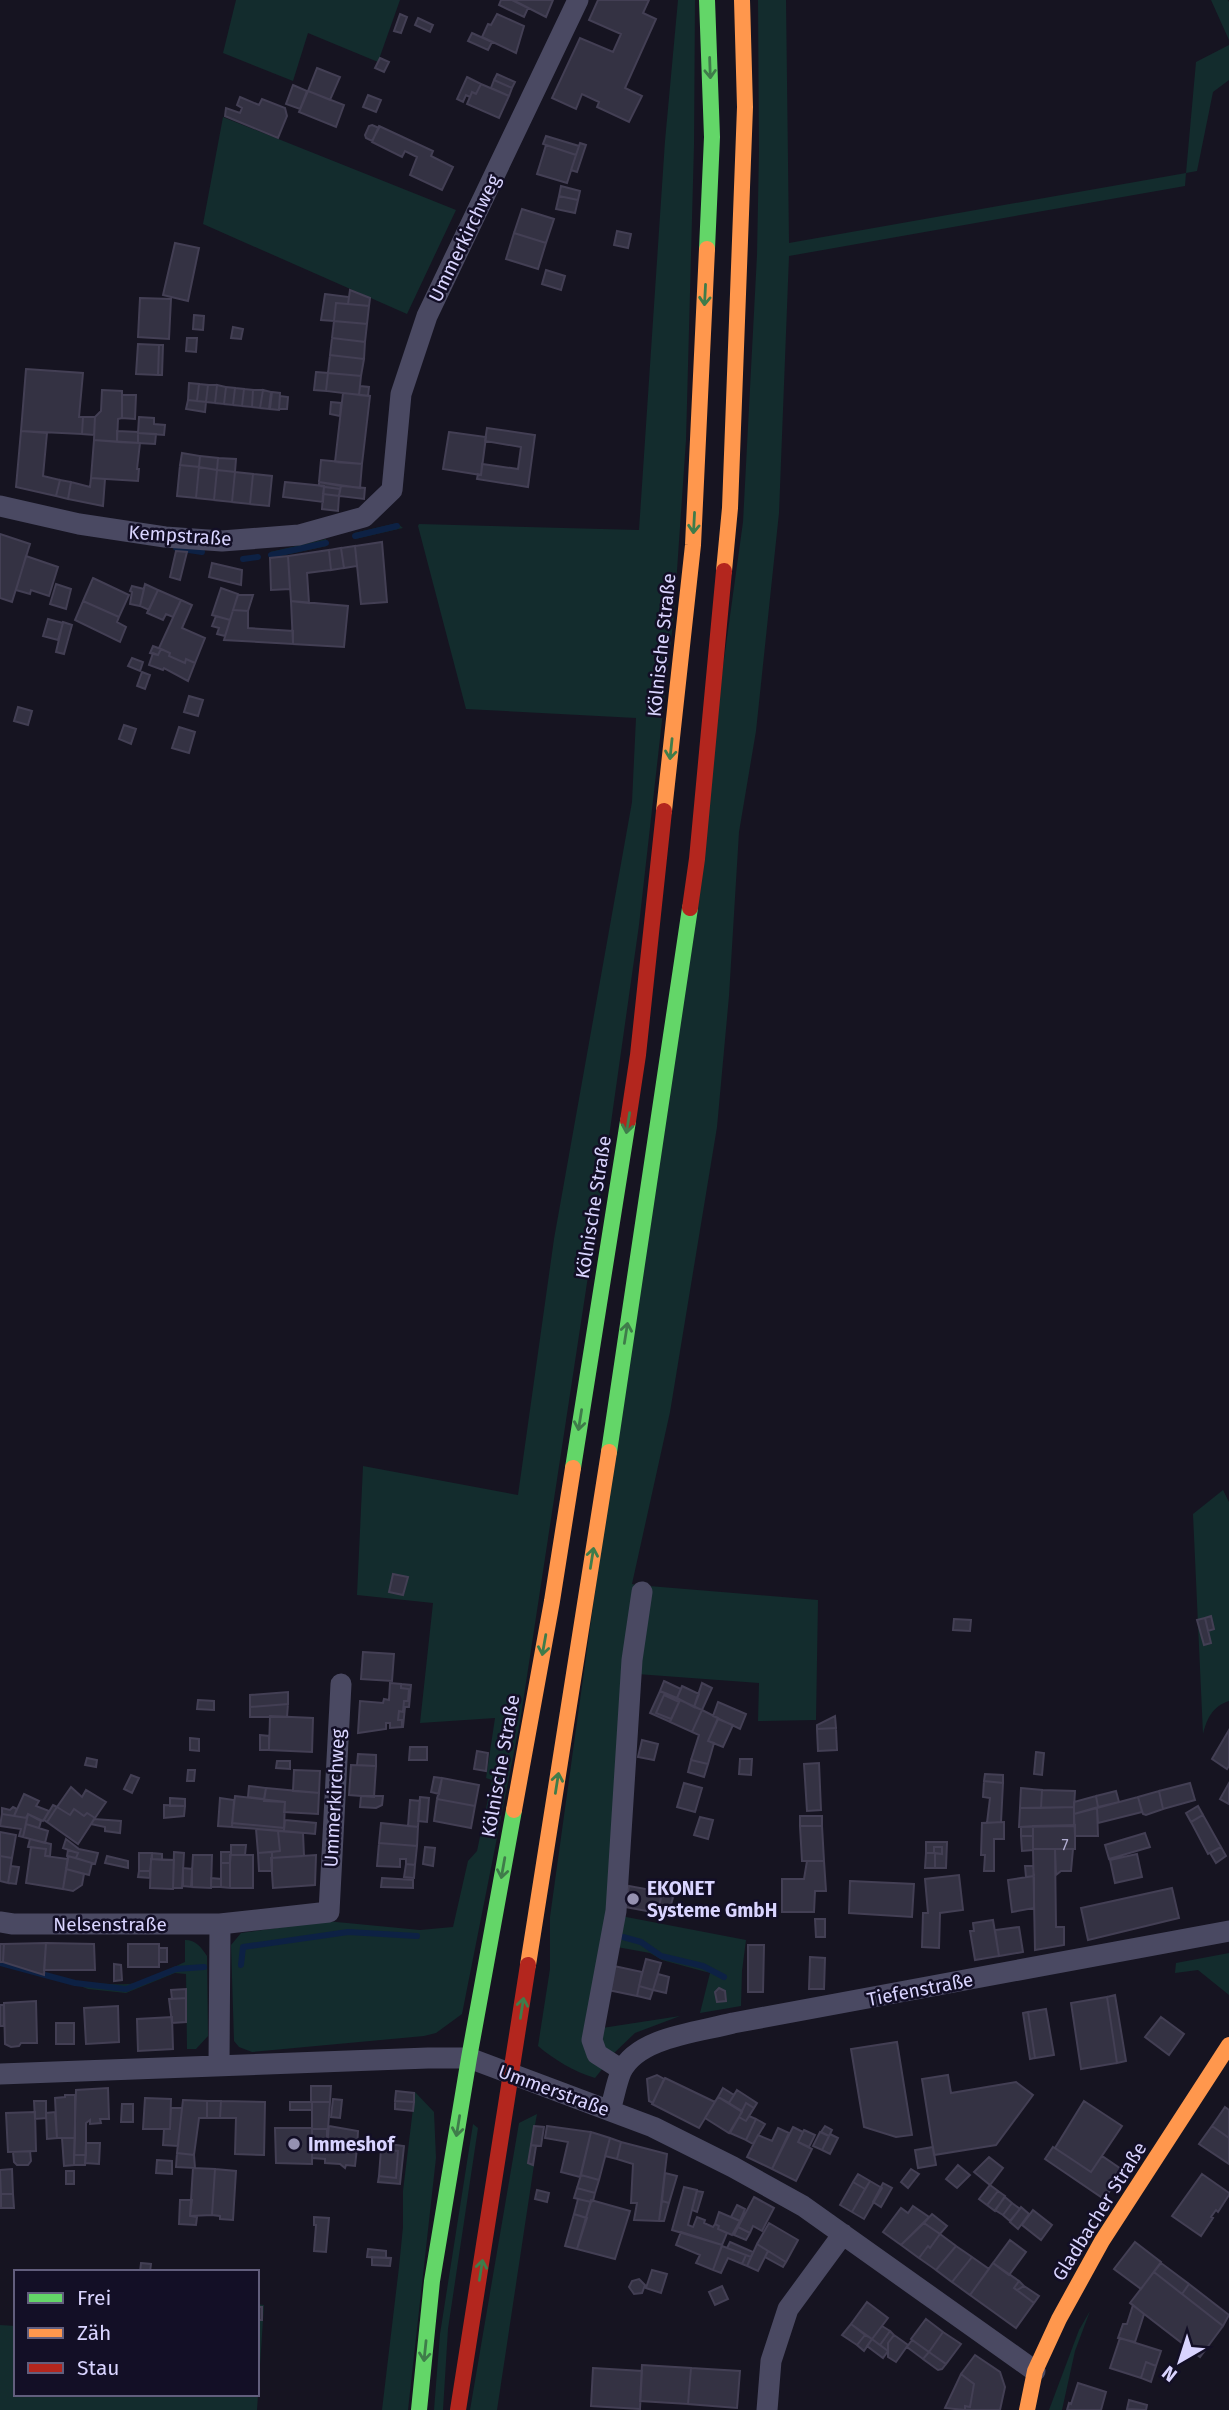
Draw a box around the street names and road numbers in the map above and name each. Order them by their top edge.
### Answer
street label: Ummerkirchweg [424,171,505,306]
street label: Kempstraße [128,520,232,551]
street label: Kölnische Straße [643,572,680,718]
street label: Kölnische Straße [571,1134,616,1280]
street label: Kölnische Straße [477,1693,524,1839]
street label: Ummerkirchweg [319,1728,350,1868]
street label: Nelsenstraße [53,1913,167,1936]
street label: Tiefenstraße [865,1968,975,2011]
street label: Ummerstraße [495,2060,613,2121]
street label: Gladbacher Straße [1047,2138,1151,2285]

